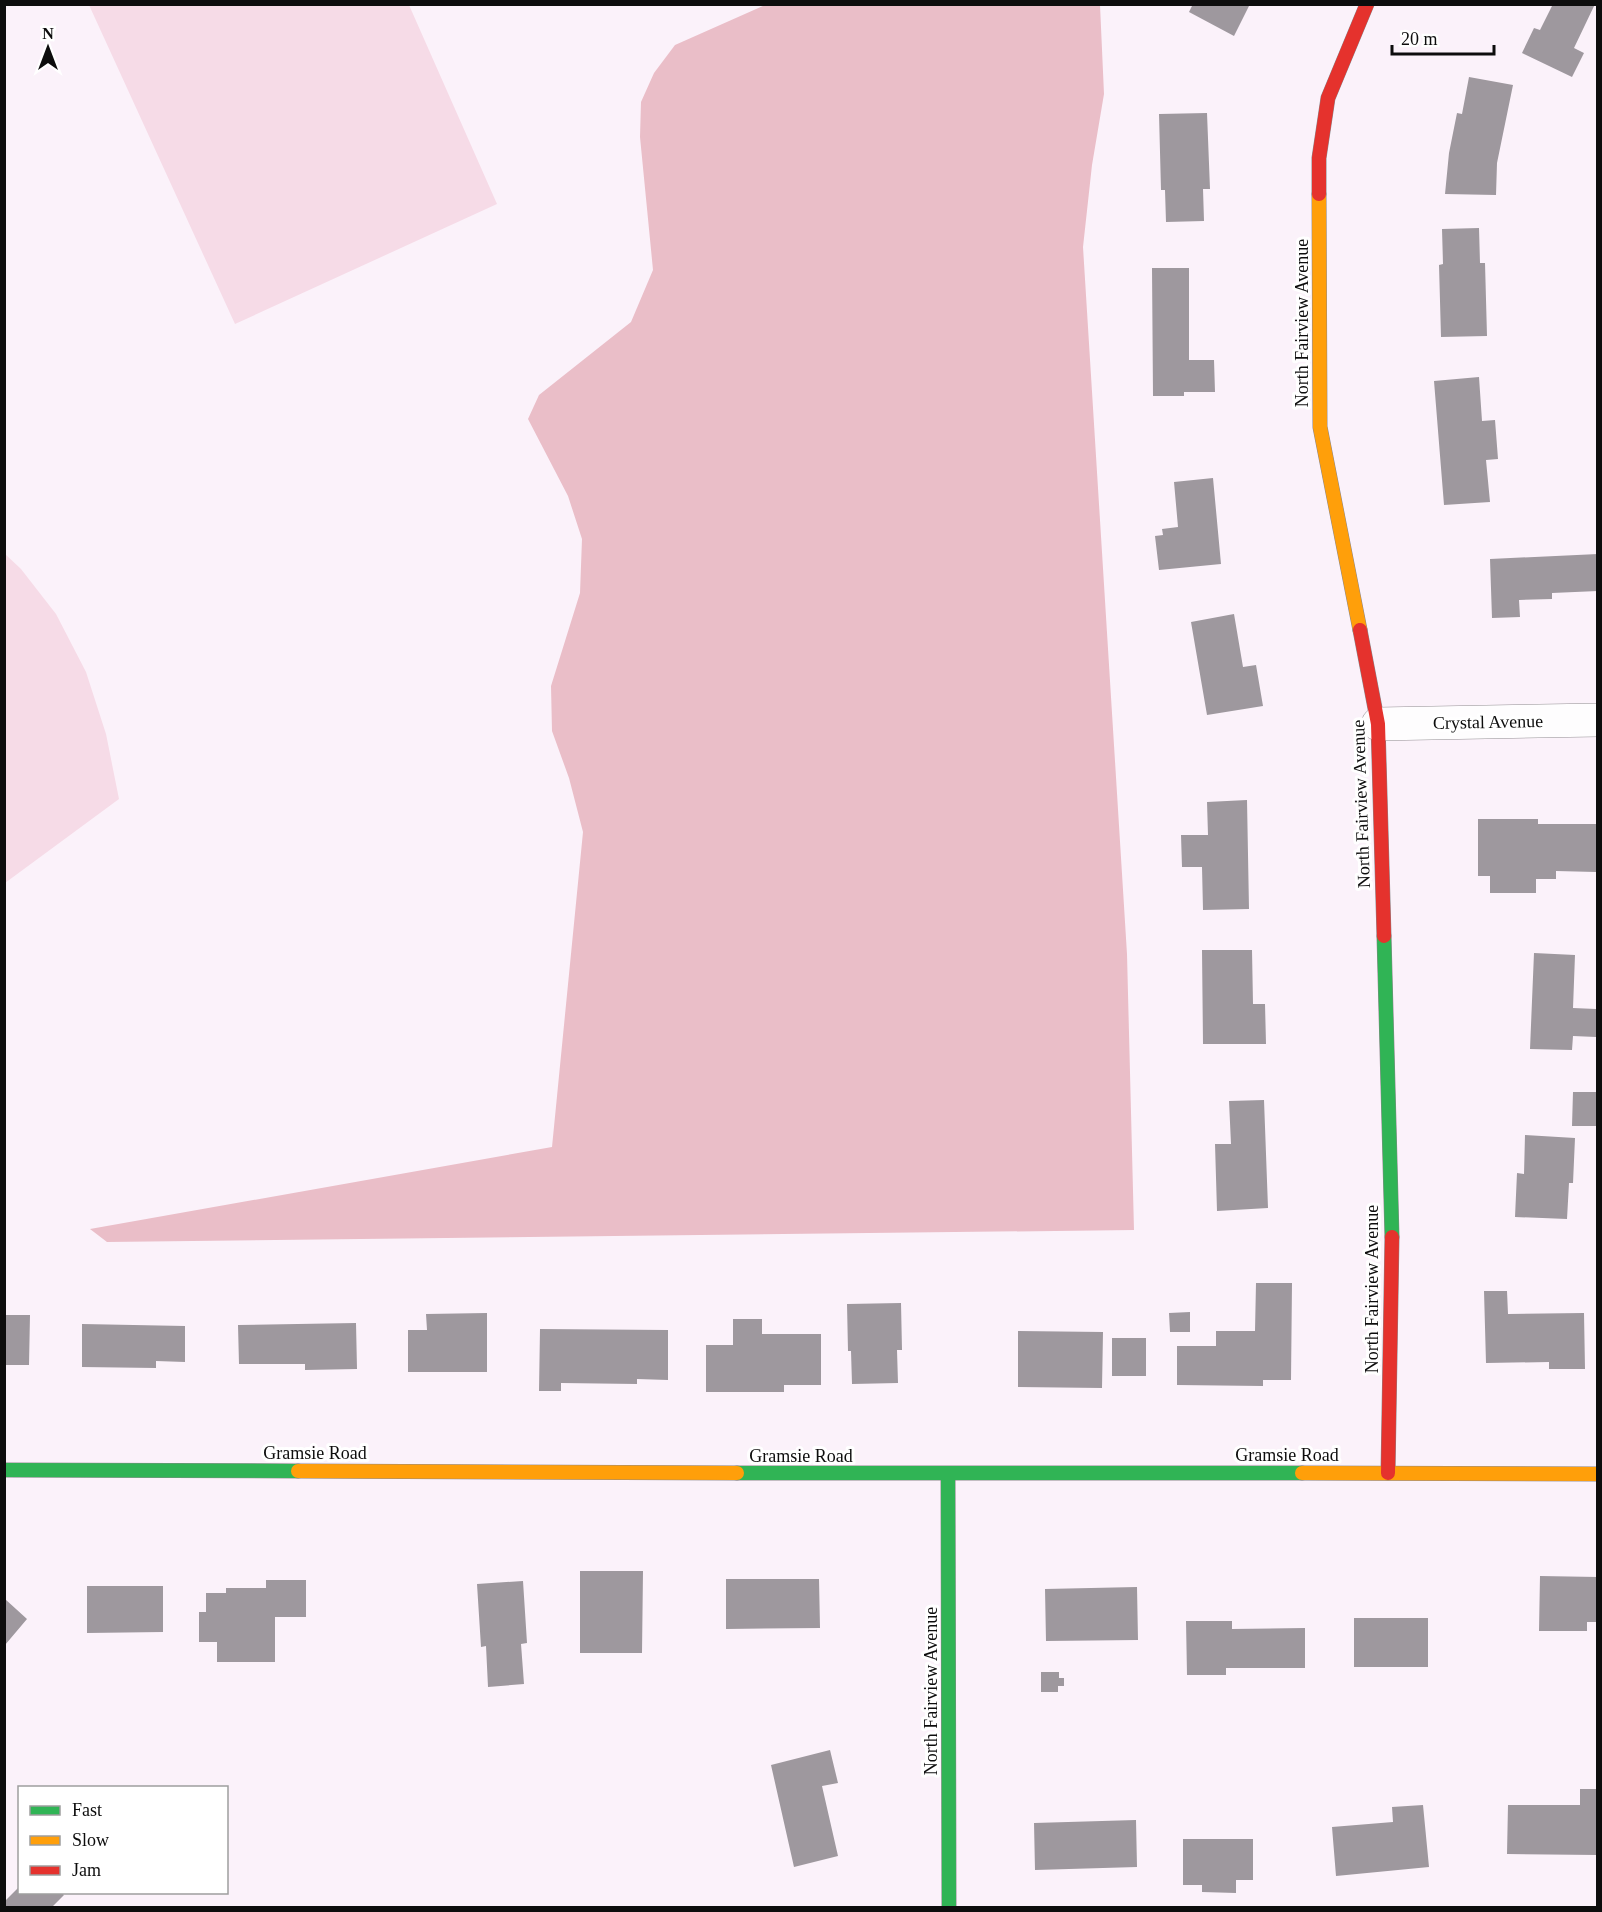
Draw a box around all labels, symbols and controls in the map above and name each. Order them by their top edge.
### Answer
north arrow [18,18,78,78]
scale bar [1392,18,1494,56]
text: N [42,25,54,42]
text: 20 m [1401,29,1438,49]
street label: North Fairview Avenue [1292,239,1312,407]
street label: Crystal Avenue [1433,711,1543,733]
street label: North Fairview Avenue [1348,719,1374,889]
street label: North Fairview Avenue [1362,1205,1382,1373]
street label: Gramsie Road [263,1443,367,1463]
street label: Gramsie Road [1235,1445,1339,1465]
street label: Gramsie Road [749,1446,853,1466]
street label: North Fairview Avenue [921,1607,941,1775]
legend [18,1786,228,1894]
text: Fast [72,1800,102,1820]
text: Slow [72,1830,109,1850]
text: Jam [72,1860,101,1880]

